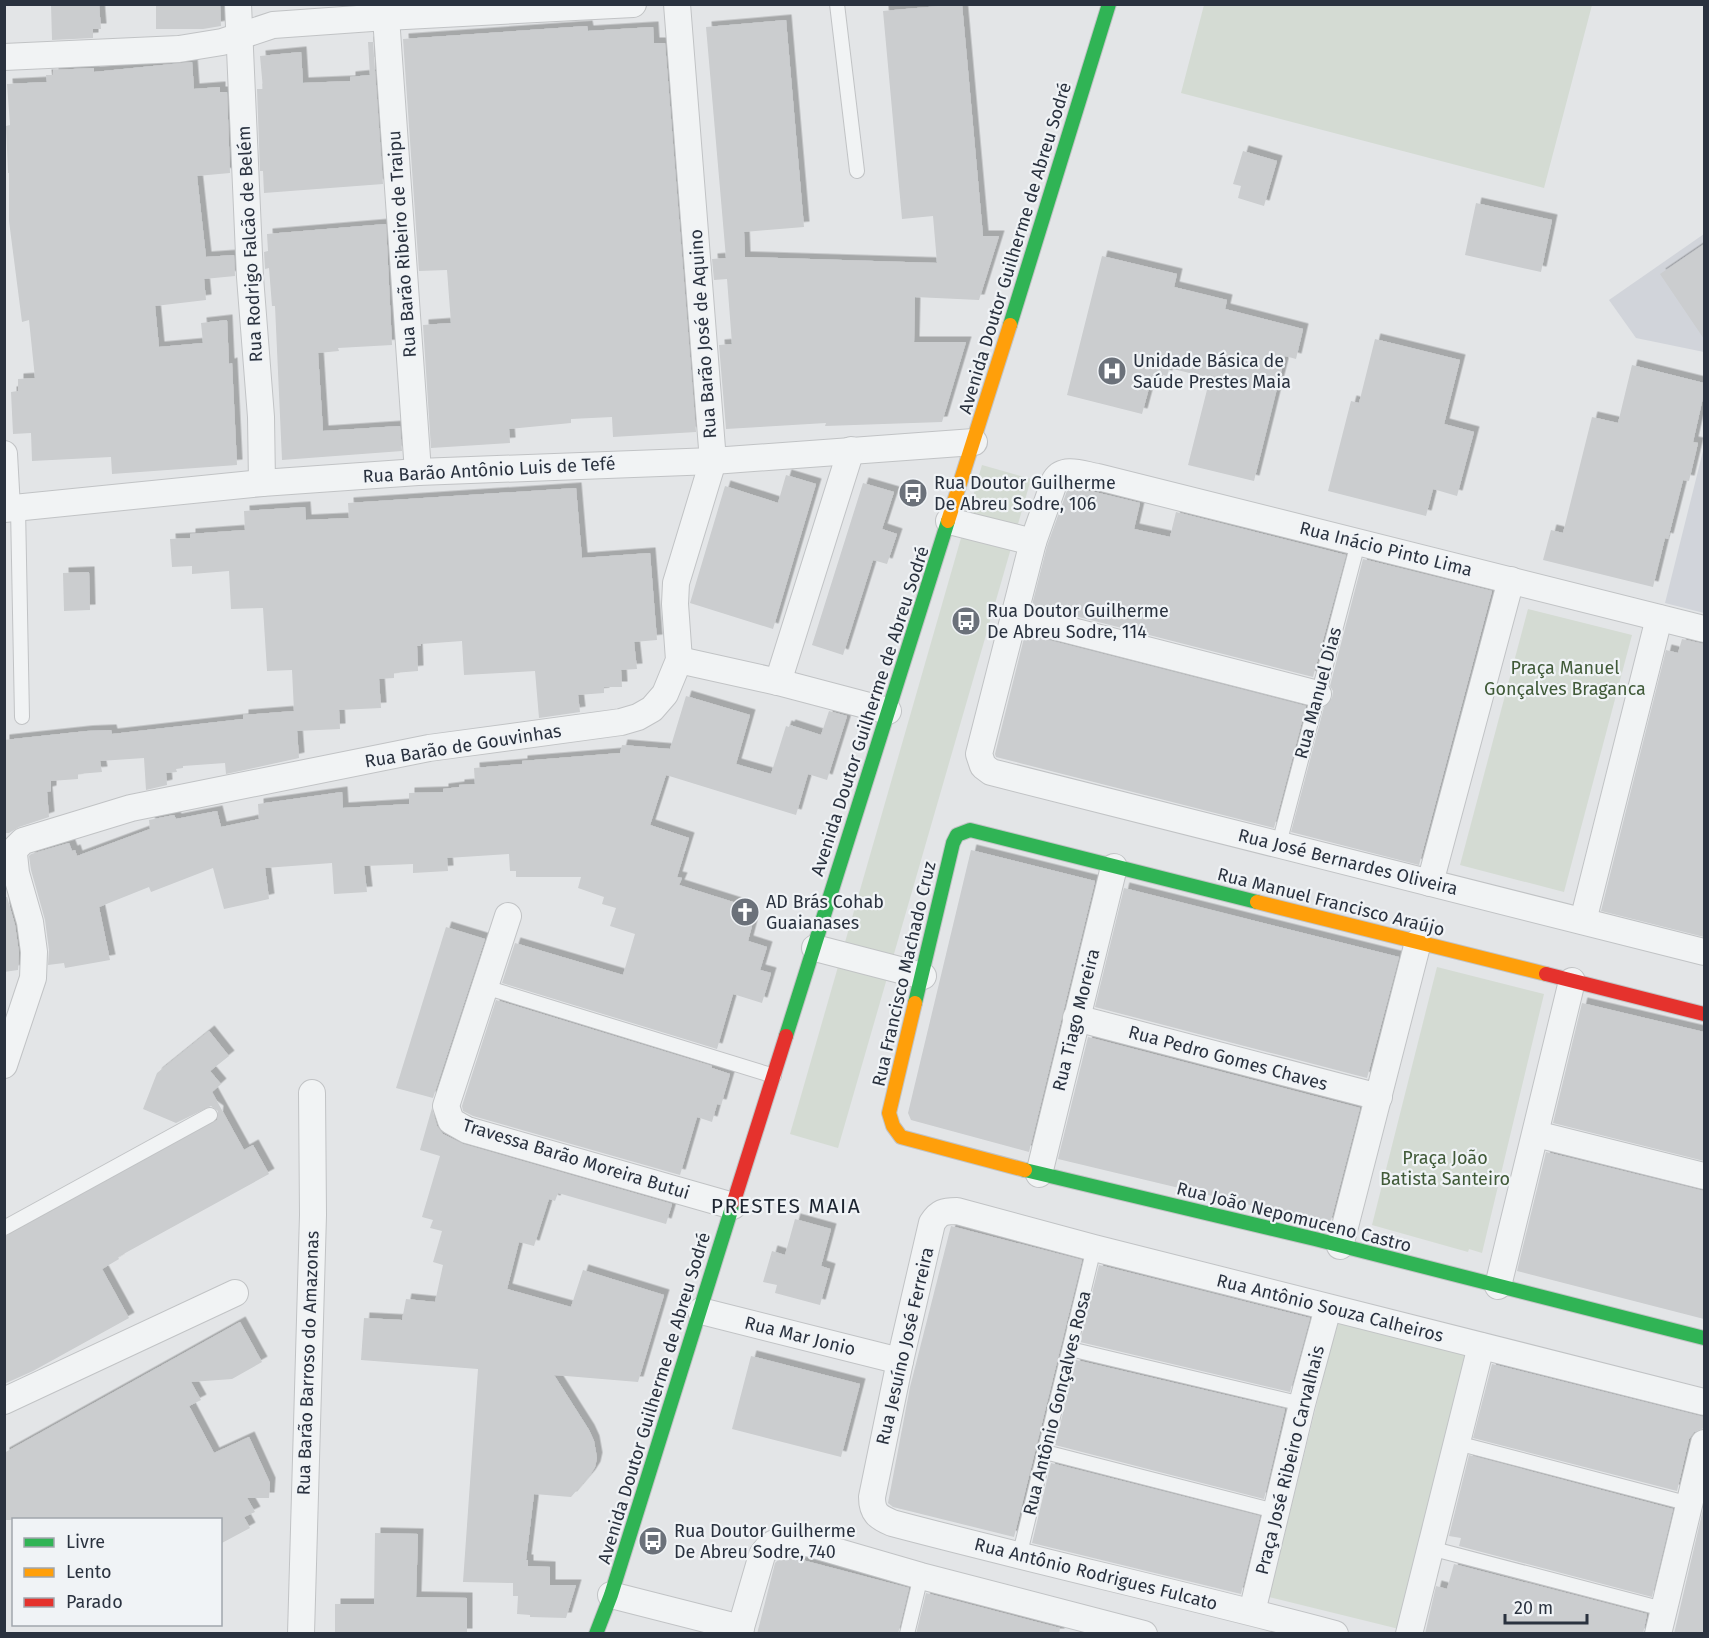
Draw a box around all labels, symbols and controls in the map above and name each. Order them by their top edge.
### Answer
street label: Avenida Doutor Guilherme de Abreu Sodré [954,80,1076,416]
street label: Rua Rodrigo Falcão de Belém [233,125,267,363]
street label: Rua Barão Ribeiro de Traipu [383,130,421,358]
street label: Rua Barão José de Aquino [685,228,721,440]
place label: Unidade Básica de Saúde Prestes Maia [1133,350,1291,393]
hospital icon: Unidade Básica de Saúde Prestes Maia [1096,355,1128,387]
street label: Rua Barão Antônio Luis de Tefé [362,452,616,488]
place label: Rua Doutor Guilherme De Abreu Sodre, 106 [934,472,1116,515]
bus stop icon: Rua Doutor Guilherme De Abreu Sodre, 106 [897,477,929,509]
street label: Rua Inácio Pinto Lima [1297,517,1475,581]
street label: Avenida Doutor Guilherme de Abreu Sodré [806,543,934,879]
place label: Rua Doutor Guilherme De Abreu Sodre, 114 [987,600,1169,643]
bus stop icon: Rua Doutor Guilherme De Abreu Sodre, 114 [950,605,982,637]
street label: Rua Manuel Dias [1290,625,1346,761]
park label: Praça Manuel Gonçalves Braganca [1484,657,1646,700]
street label: Rua Barão de Gouvinhas [363,720,563,772]
street label: Rua José Bernardes Oliveira [1236,824,1460,900]
street label: Rua Francisco Machado Cruz [867,859,941,1089]
street label: Rua Manuel Francisco Araújo [1215,863,1447,941]
place label: AD Brás Cohab Guaianases [766,891,884,934]
church icon: AD Brás Cohab Guaianases [729,896,761,928]
street label: Rua Tiago Moreira [1048,946,1104,1094]
street label: Rua Pedro Gomes Chaves [1126,1021,1330,1095]
street label: Travessa Barão Moreira Butui [460,1114,692,1204]
park label: Praça João Batista Santeiro [1380,1147,1510,1190]
street label: Rua João Nepomuceno Castro [1174,1177,1414,1257]
district label: PRESTES MAIA [711,1193,861,1219]
street label: Rua Barão Barroso do Amazonas [292,1230,324,1496]
street label: Avenida Doutor Guilherme de Abreu Sodré [593,1230,715,1566]
street label: Rua Jesuíno José Ferreira [872,1245,938,1447]
street label: Rua Antônio Souza Calheiros [1214,1269,1446,1347]
street label: Rua Antônio Gonçalves Rosa [1018,1288,1096,1518]
street label: Rua Mar Jonio [742,1312,858,1360]
street label: Praça José Ribeiro Carvalhais [1251,1343,1329,1577]
legend [12,1518,222,1626]
place label: Rua Doutor Guilherme De Abreu Sodre, 740 [674,1520,856,1563]
bus stop icon: Rua Doutor Guilherme De Abreu Sodre, 740 [637,1525,669,1557]
text: Livre [66,1531,105,1553]
street label: Rua Antônio Rodrigues Fulcato [972,1533,1220,1615]
text: Lento [66,1561,112,1583]
scale bar [1505,1587,1588,1625]
text: Parado [66,1591,123,1613]
text: 20 m [1514,1597,1553,1619]

